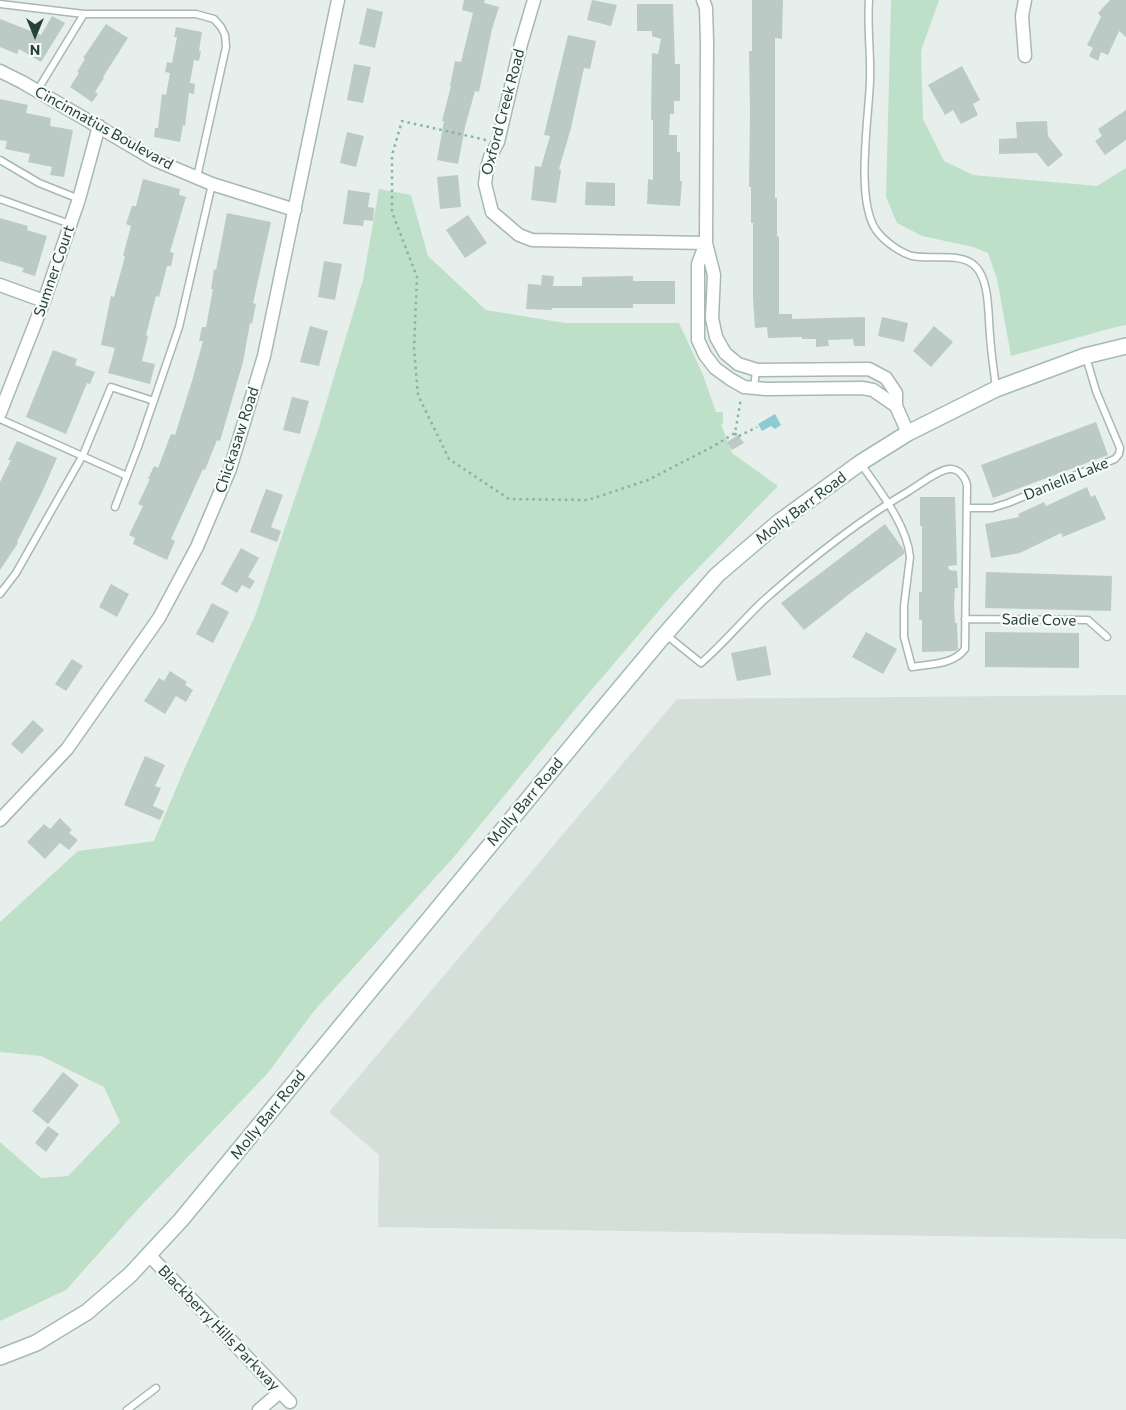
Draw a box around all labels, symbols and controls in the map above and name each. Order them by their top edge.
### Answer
north arrow [10,10,60,60]
text: N [30,42,40,59]
street label: Oxford Creek Road [478,47,528,177]
street label: Cincinnatius Boulevard [32,82,176,174]
street label: Sumner Court [30,223,78,319]
street label: Chickasaw Road [211,385,263,495]
street label: Daniella Lake [1021,454,1111,504]
street label: Molly Barr Road [752,468,850,548]
street label: Sadie Cove [1002,610,1076,630]
street label: Molly Barr Road [483,754,567,850]
street label: Molly Barr Road [227,1067,309,1163]
street label: Blackberry Hills Parkway [154,1262,284,1394]

